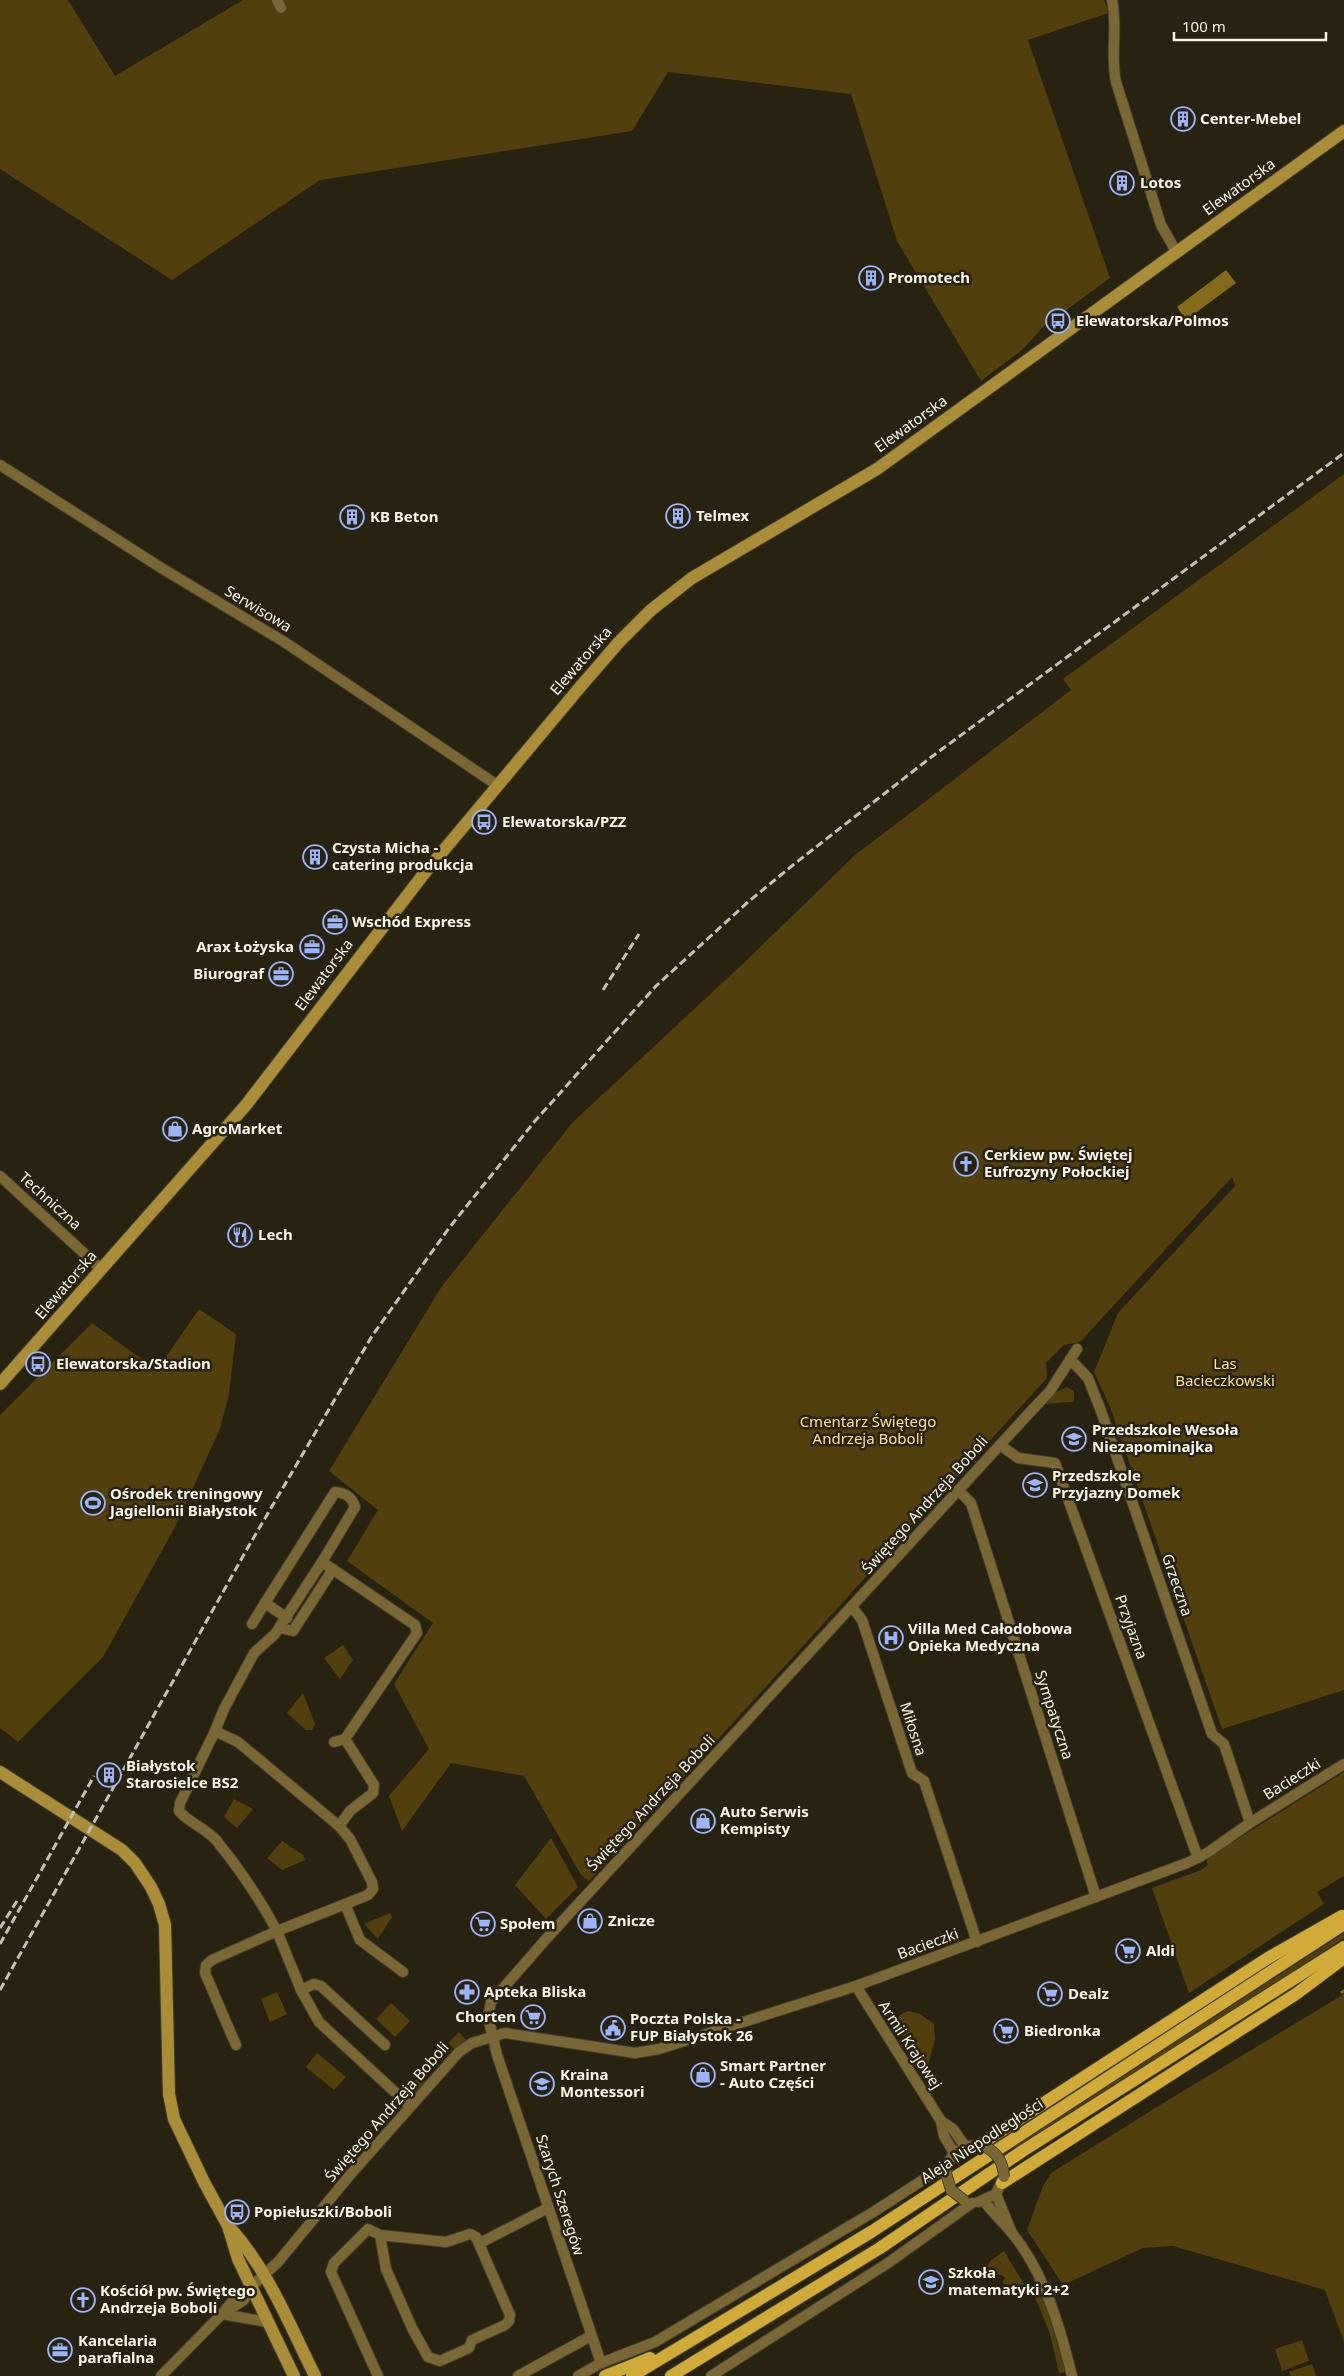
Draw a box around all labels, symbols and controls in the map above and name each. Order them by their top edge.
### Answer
scale bar [1174,10,1326,42]
text: 100 m [1182,16,1226,36]
building icon: Center-Mebel [1170,106,1196,132]
place label: Center-Mebel [1200,108,1301,128]
street label: Elewatorska [1198,153,1279,219]
building icon: Lotos [1109,170,1135,196]
place label: Lotos [1140,172,1181,192]
building icon: Promotech [858,265,884,291]
place label: Promotech [888,267,970,287]
bus stop icon: Elewatorska/Polmos [1045,308,1071,334]
place label: Elewatorska/Polmos [1076,310,1229,330]
street label: Elewatorska [870,390,951,456]
building icon: Telmex [665,503,691,529]
building icon: KB Beton [339,504,365,530]
place label: Telmex [696,505,749,525]
place label: KB Beton [370,506,438,526]
street label: Serwisowa [221,580,296,636]
street label: Elewatorska [545,622,616,699]
bus stop icon: Elewatorska/PZZ [471,809,497,835]
place label: Elewatorska/PZZ [502,811,627,831]
place label: Czysta Micha - catering produkcja [332,837,474,874]
building icon: Czysta Micha - catering produkcja [302,844,328,870]
office icon: Wschód Express [322,909,348,935]
place label: Wschód Express [352,911,471,931]
street label: Elewatorska [290,934,357,1014]
office icon: Arax Łożyska [299,934,325,960]
place label: Arax Łożyska [196,936,294,956]
office icon: Biurograf [268,961,294,987]
place label: Biurograf [193,963,265,983]
shop icon: AgroMarket [162,1116,188,1142]
place label: AgroMarket [192,1118,283,1138]
place label: Cerkiew pw. Świętej Eufrozyny Połockiej [984,1144,1132,1181]
church icon: Cerkiew pw. Świętej Eufrozyny Połockiej [953,1151,979,1177]
street label: Techniczna [15,1167,86,1234]
restaurant icon: Lech [227,1222,253,1248]
place label: Lech [258,1224,293,1244]
street label: Elewatorska [30,1246,101,1323]
bus stop icon: Elewatorska/Stadion [25,1351,51,1377]
place label: Elewatorska/Stadion [56,1353,211,1373]
park label: Las Bacieczkowski [1175,1353,1275,1390]
park label: Cmentarz Świętego Andrzeja Boboli [800,1411,936,1448]
place label: Przedszkole Wesoła Niezapominajka [1092,1419,1238,1456]
school or university icon: Przedszkole Wesoła Niezapominajka [1061,1426,1087,1452]
street label: Świętego Andrzeja Boboli [857,1431,992,1578]
place label: Przedszkole Przyjazny Domek [1052,1465,1181,1502]
school or university icon: Przedszkole Przyjazny Domek [1022,1472,1048,1498]
place label: Ośrodek treningowy Jagiellonii Białystok [108,1483,263,1520]
sports icon: Ośrodek treningowy Jagiellonii Białystok [80,1490,106,1516]
street label: Grzeczna [1158,1551,1198,1618]
street label: Przyjazna [1111,1592,1153,1662]
place label: Villa Med Całodobowa Opieka Medyczna [908,1618,1072,1655]
hospital icon: Villa Med Całodobowa Opieka Medyczna [878,1625,904,1651]
street label: Sympatyczna [1031,1668,1079,1762]
street label: Miłosna [896,1699,932,1758]
street label: Świętego Andrzeja Boboli [582,1730,719,1875]
street label: Bacieczki [1259,1753,1324,1804]
place label: Białystok Starosielce BS2 [126,1755,239,1792]
building icon: Białystok Starosielce BS2 [96,1762,122,1788]
place label: Auto Serwis Kempisty [720,1801,809,1838]
shop icon: Auto Serwis Kempisty [690,1808,716,1834]
shop icon: Znicze [577,1908,603,1934]
place label: Znicze [608,1910,655,1930]
supermarket icon: Społem [470,1911,496,1937]
place label: Społem [500,1913,555,1933]
street label: Bacieczki [894,1923,961,1963]
supermarket icon: Aldi [1115,1938,1141,1964]
place label: Aldi [1146,1940,1175,1960]
pharmacy icon: Apteka Bliska [454,1979,480,2005]
place label: Apteka Bliska [484,1981,586,2001]
supermarket icon: Dealz [1037,1981,1063,2007]
place label: Dealz [1068,1983,1109,2003]
street label: Armii Krajowej [875,1996,947,2093]
supermarket icon: Chorten [520,2004,546,2030]
place label: Chorten [455,2006,516,2026]
place label: Poczta Polska - FUP Białystok 26 [630,2008,754,2045]
public building icon: Poczta Polska - FUP Białystok 26 [600,2015,626,2041]
supermarket icon: Biedronka [993,2018,1019,2044]
place label: Biedronka [1024,2020,1101,2040]
street label: Świętego Andrzeja Boboli [320,2037,453,2186]
place label: Smart Partner - Auto Części [720,2055,826,2092]
shop icon: Smart Partner - Auto Części [690,2062,716,2088]
place label: Kraina Montessori [560,2064,644,2101]
school or university icon: Kraina Montessori [529,2071,555,2097]
street label: Aleja Niepodległości [916,2093,1046,2187]
street label: Szarych Szeregów [532,2132,590,2258]
bus stop icon: Popiełuszki/Boboli [224,2199,250,2225]
place label: Popiełuszki/Boboli [254,2201,392,2221]
place label: Szkoła matematyki 2+2 [948,2262,1070,2299]
school or university icon: Szkoła matematyki 2+2 [918,2269,944,2295]
place label: Kościół pw. Świętego Andrzeja Boboli [100,2280,255,2317]
church icon: Kościół pw. Świętego Andrzeja Boboli [70,2287,96,2313]
place label: Kancelaria parafialna [78,2330,157,2367]
office icon: Kancelaria parafialna [47,2337,73,2363]

